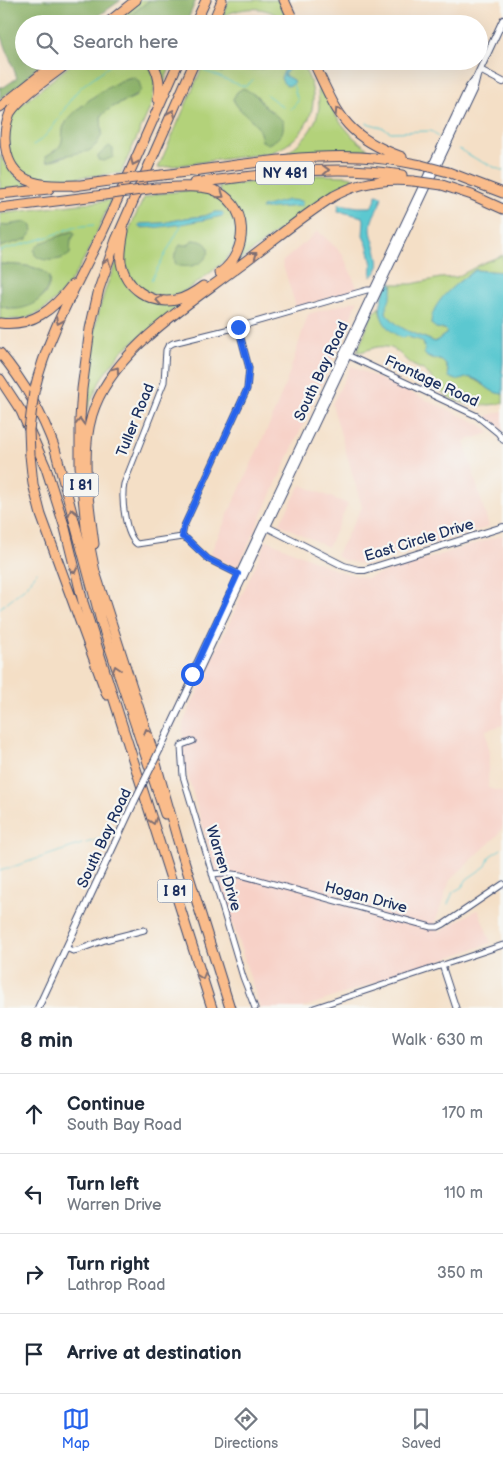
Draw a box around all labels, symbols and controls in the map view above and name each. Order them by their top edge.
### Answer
search box [15,15,488,70]
icon: search [33,29,61,57]
text: Search here [73,31,178,54]
one-way arrow [335,108,344,117]
one-way arrow [166,109,176,118]
one-way arrow [129,157,140,166]
road number: NY 481 [256,162,314,184]
one-way arrow [323,165,331,175]
one-way arrow [215,189,224,199]
one-way arrow [248,252,258,261]
one-way arrow [101,258,111,267]
one-way arrow [155,295,163,305]
one-way arrow [55,316,65,325]
route end [227,316,250,339]
street label: South Bay Road [290,318,353,424]
street label: Frontage Road [382,351,482,412]
one-way arrow [110,366,119,376]
street label: Tuller Road [112,381,159,460]
one-way arrow [75,418,85,426]
road number: I 81 [64,474,98,496]
one-way arrow [67,508,78,517]
street label: East Circle Drive [362,515,476,566]
one-way arrow [68,565,79,574]
route start [181,663,204,686]
one-way arrow [112,665,122,673]
one-way arrow [143,729,153,737]
street label: South Bay Road [73,785,136,891]
one-way arrow [147,816,157,825]
street label: Warren Drive [201,823,246,913]
street label: Hogan Drive [323,877,409,918]
road number: I 81 [158,879,192,902]
one-way arrow [196,971,206,979]
text: 8 min [20,1028,73,1053]
text: Walk · 630 m [392,1031,483,1050]
text: Continue [67,1093,145,1116]
icon: ahead [20,1100,48,1128]
text: 170 m [442,1104,483,1123]
text: South Bay Road [67,1116,182,1135]
text: Turn left [67,1173,139,1196]
icon: left [20,1180,48,1208]
text: 110 m [444,1184,483,1203]
text: Warren Drive [67,1196,161,1215]
text: Turn right [67,1253,150,1276]
icon: right [20,1260,48,1288]
text: 350 m [437,1264,483,1283]
text: Lathrop Road [67,1276,165,1295]
icon: arrive [20,1340,48,1368]
text: Arrive at destination [67,1342,242,1365]
tab: Map [62,1405,90,1452]
tab: Directions [214,1405,278,1452]
tab: Saved [402,1405,441,1452]

